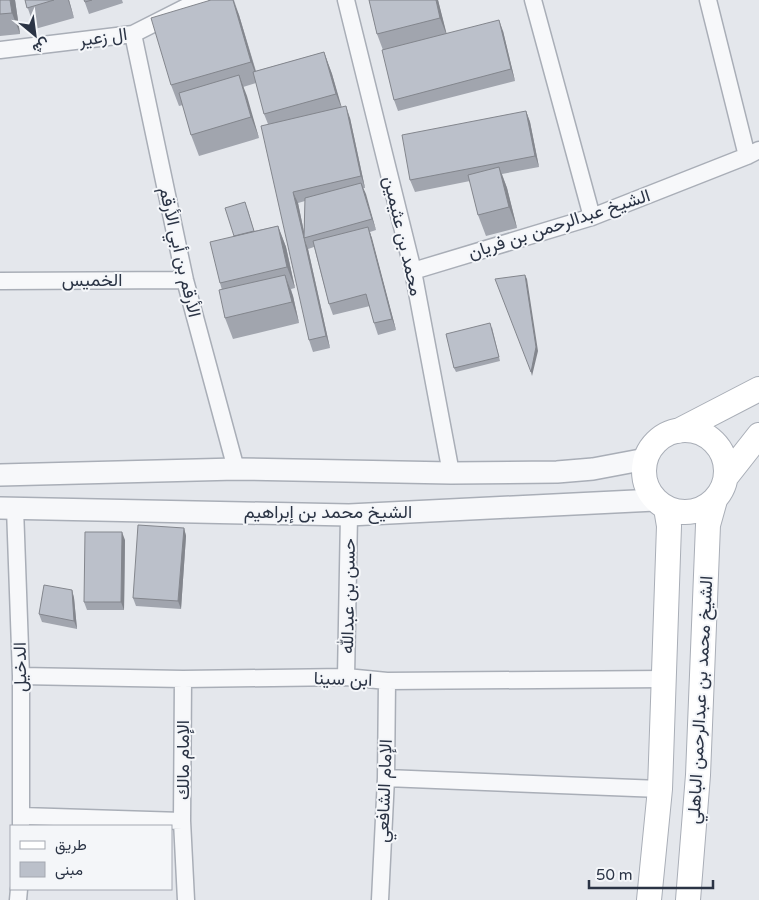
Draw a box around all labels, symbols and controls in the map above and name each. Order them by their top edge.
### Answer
north arrow [10,10,60,60]
street label: ال زعير [76,23,129,51]
text: ش [29,34,53,58]
street label: محمد بن عثيمين [379,174,427,298]
street label: الشيخ عبدالرحمن بن فريان [465,184,653,265]
street label: الأرقم بن أبي الأرقم [150,185,206,320]
street label: الخميس [62,269,122,291]
street label: الشيخ محمد بن إبراهيم [244,501,412,524]
street label: حسن بن عبدالله [336,538,360,654]
street label: الشيخ محمد بن عبدالرحمن الباهلي [683,575,721,825]
street label: الدخيل [9,642,31,692]
street label: ابن سينا [313,667,373,691]
street label: الإمام مالك [172,720,195,800]
street label: الإمام الشافعي [371,739,401,843]
legend [10,825,172,890]
text: طريق [55,836,87,855]
scale bar [589,858,713,890]
text: مبنى [55,861,83,880]
text: 50 m [596,866,633,884]

